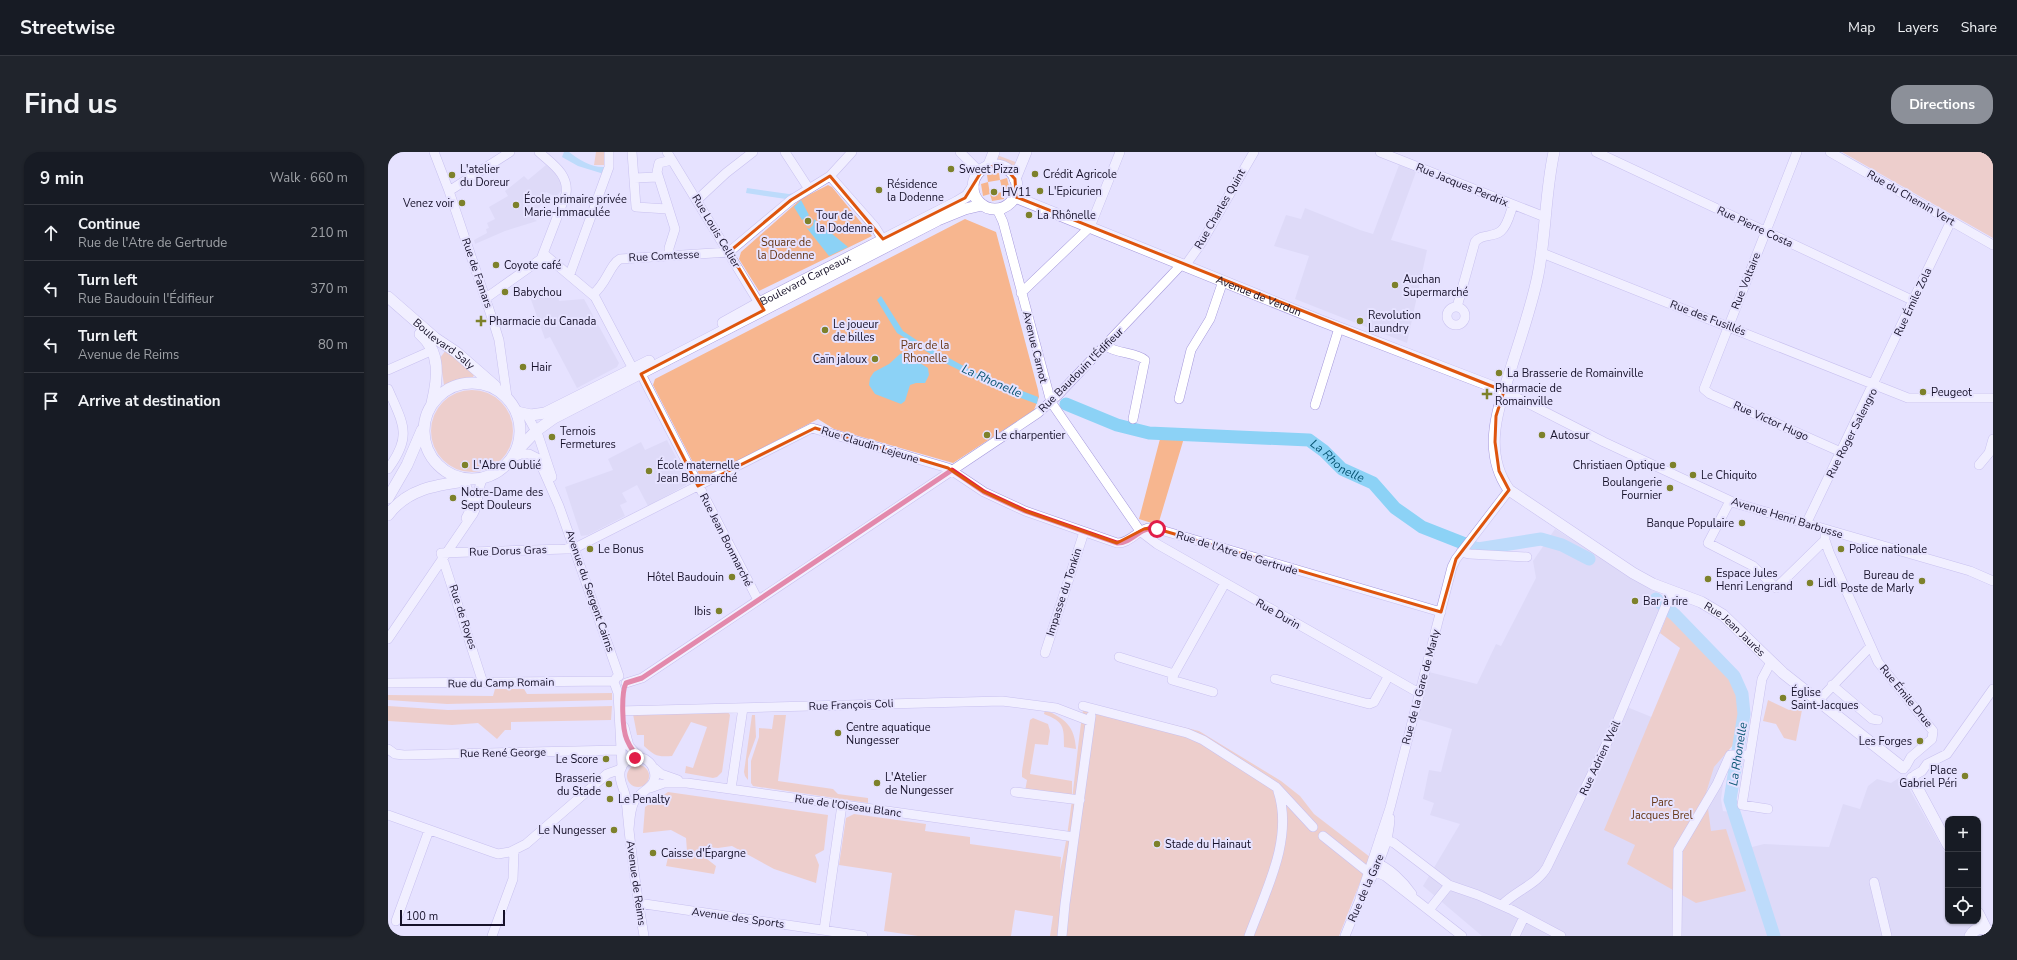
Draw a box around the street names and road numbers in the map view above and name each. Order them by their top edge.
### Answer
street label: Rue Jacques Perdrix [1414,160,1511,210]
street label: Rue Charles Quint [1191,166,1249,252]
street label: Rue du Chemin Vert [1864,167,1958,229]
street label: Rue Louis Cellier [688,192,744,270]
street label: Rue Pierre Costa [1715,203,1796,251]
street label: Rue de Famars [458,236,496,310]
street label: Rue Comtesse [628,247,700,265]
street label: Boulevard Carpeaux [757,250,853,309]
street label: Rue Voltaire [1728,250,1764,312]
street label: Rue Émile Zola [1890,265,1935,339]
street label: Avenue de Verdun [1214,272,1304,320]
street label: Rue des Fusillés [1668,297,1748,339]
street label: Avenue Carnot [1019,310,1051,385]
street label: Boulevard Saly [410,315,478,373]
street label: Rue Baudouin l'Édifieur [1034,323,1127,416]
street label: Rue Roger Salengro [1823,386,1881,480]
street label: Rue Victor Hugo [1731,398,1811,444]
street label: Rue Claudin Lejeune [819,423,921,467]
street label: Rue Jean Bonmarché [696,491,756,589]
street label: Avenue Henri Barbusse [1729,494,1845,542]
street label: Rue de l'Atre de Gertrude [1174,527,1300,579]
street label: Avenue du Sergent Cairns [562,528,618,654]
street label: Rue Dorus Gras [469,542,547,560]
street label: Impasse du Tonkin [1043,546,1085,638]
street label: Rue de Royes [445,583,481,651]
street label: Rue Durin [1253,595,1303,633]
street label: Rue Jean Jaurès [1701,598,1769,660]
street label: Rue de la Gare de Marly [1398,627,1444,746]
street label: Rue Émile Drue [1876,661,1937,731]
street label: Rue du Camp Romain [448,675,554,691]
street label: Rue François Coli [808,696,894,714]
street label: Rue Adrien Weil [1576,717,1624,798]
street label: Rue René George [460,745,546,761]
street label: Rue de l'Oiseau Blanc [794,791,902,821]
street label: Avenue de Reims [623,840,649,926]
street label: Rue de la Gare [1344,852,1388,924]
street label: Avenue des Sports [691,904,785,932]

